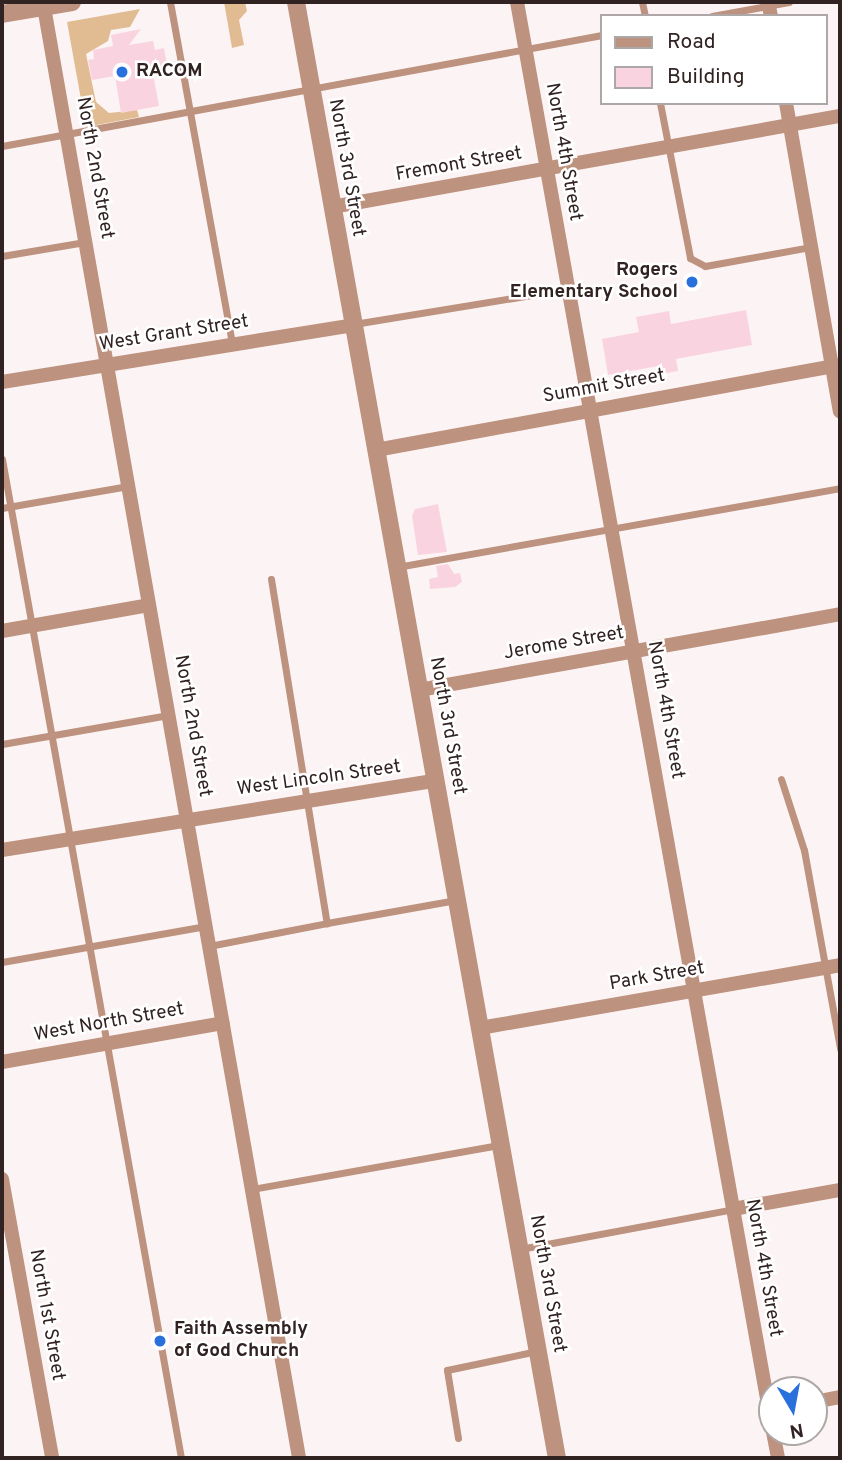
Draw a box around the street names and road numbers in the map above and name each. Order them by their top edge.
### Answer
street label: North 4th Street [540,81,586,223]
street label: North 2nd Street [70,95,118,241]
street label: North 3rd Street [323,97,369,239]
street label: Fremont Street [394,143,524,187]
street label: West Grant Street [98,311,250,357]
street label: Summit Street [541,365,667,409]
street label: Jerome Street [502,622,626,666]
street label: North 4th Street [642,639,688,781]
street label: North 2nd Street [168,653,216,799]
street label: North 3rd Street [424,655,470,797]
street label: West Lincoln Street [236,756,402,802]
street label: Park Street [608,957,706,997]
street label: West North Street [32,999,186,1047]
street label: North 4th Street [740,1197,786,1339]
street label: North 3rd Street [524,1213,570,1355]
street label: North 1st Street [23,1248,69,1382]

